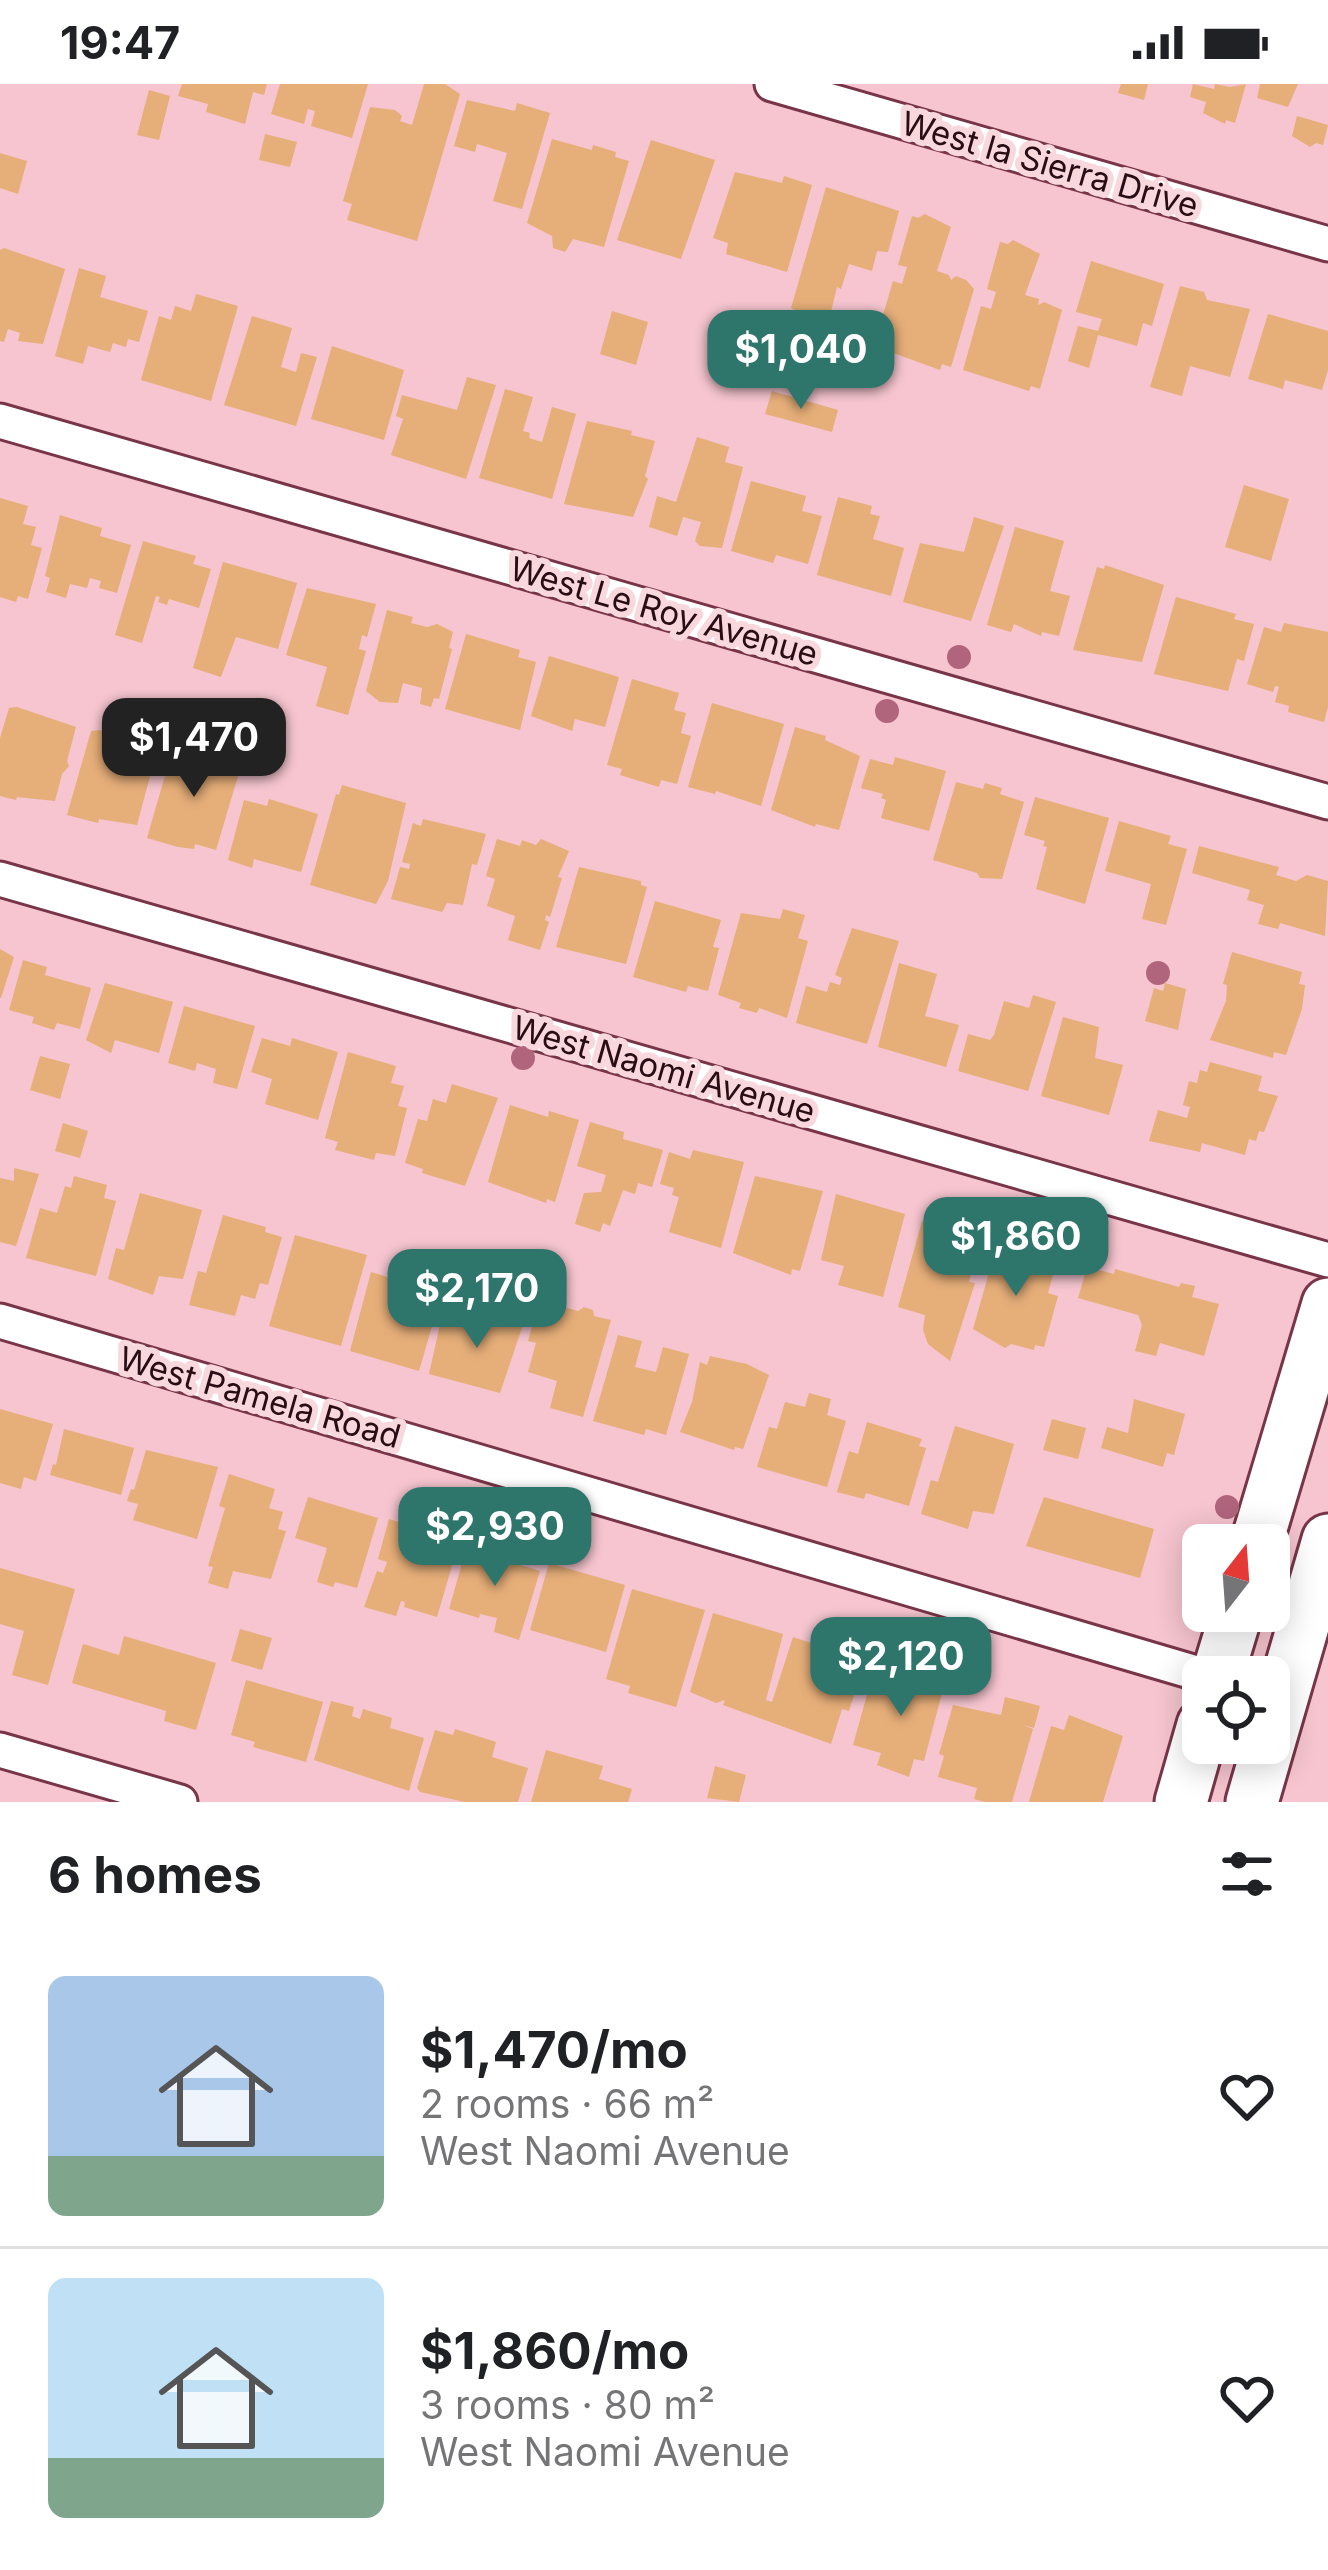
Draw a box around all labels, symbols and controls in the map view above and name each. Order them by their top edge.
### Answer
text: 19:47 [60,15,180,70]
street label: West la Sierra Drive [897,102,1203,226]
pin: $1,040 [703,310,899,412]
text: $1,040 [734,325,868,372]
street label: West Le Roy Avenue [505,548,823,674]
pin: $1,470 [96,698,292,800]
text: $1,470 [129,713,259,760]
street label: West Naomi Avenue [508,1007,820,1131]
pin: $1,860 [918,1197,1114,1299]
text: $1,860 [950,1212,1082,1259]
pin: $2,170 [379,1249,575,1351]
text: $2,170 [415,1264,539,1311]
street label: West Pamela Road [115,1338,405,1456]
pin: $2,930 [397,1487,593,1589]
text: $2,930 [425,1502,565,1549]
north arrow [1182,1524,1290,1632]
map controls [1182,1524,1290,1764]
pin: $2,120 [803,1617,999,1719]
text: $2,120 [837,1632,965,1679]
button: locate [1182,1656,1290,1764]
icon: filters [1214,1841,1280,1907]
text: 6 homes [48,1844,262,1905]
text: $1,470/mo [420,2019,688,2080]
icon: home [144,2024,288,2168]
icon: heart [1214,2063,1280,2129]
text: 2 rooms · 66 m² [420,2080,714,2127]
text: West Naomi Avenue [420,2127,790,2174]
text: $1,860/mo [420,2320,689,2381]
icon: home [144,2326,288,2470]
icon: heart [1214,2365,1280,2431]
text: 3 rooms · 80 m² [420,2381,715,2428]
text: West Naomi Avenue [420,2428,790,2475]

